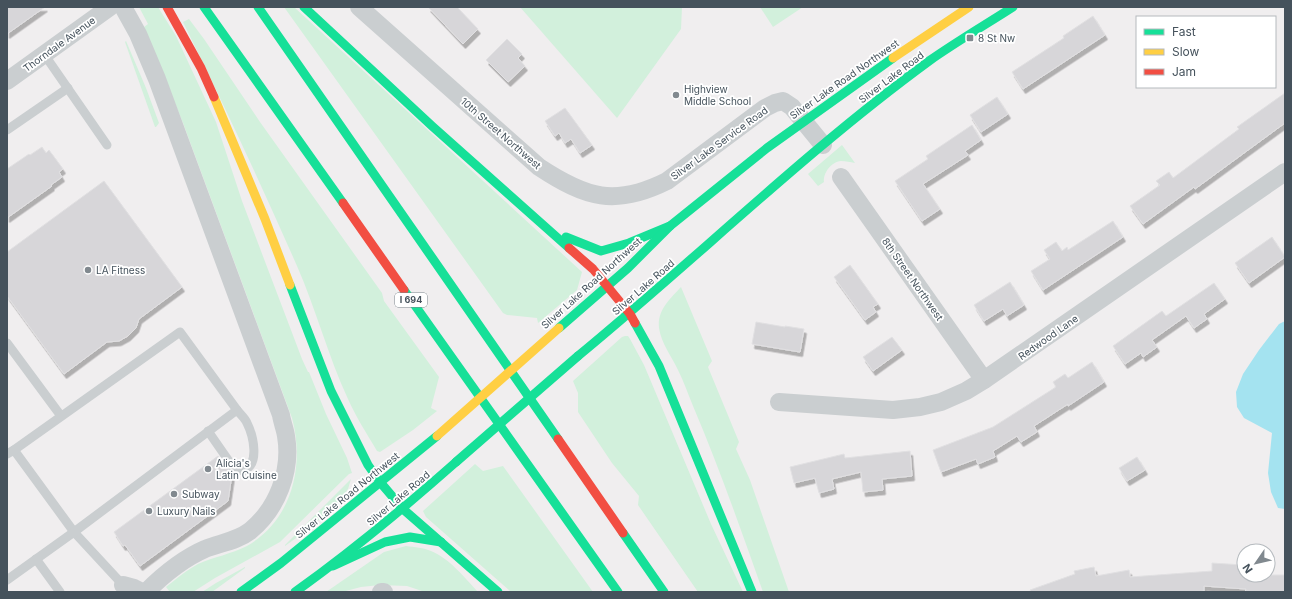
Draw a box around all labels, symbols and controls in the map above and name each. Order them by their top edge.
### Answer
street label: Thorndale Avenue [21,14,98,74]
legend [1136,16,1276,88]
text: Fast [1172,24,1196,39]
place label: 8 St Nw [978,32,1015,44]
marker: 8 St Nw [965,33,975,43]
street label: Silver Lake Road Northwest [787,36,901,121]
text: Slow [1172,44,1200,59]
street label: Silver Lake Road [856,49,926,105]
text: Jam [1172,64,1196,79]
place label: Highview Middle School [684,83,751,107]
marker: Highview Middle School [671,90,681,100]
street label: 10th Street Northwest [458,95,544,172]
street label: Silver Lake Service Road [668,104,770,182]
street label: Silver Lake Road Northwest [539,235,643,331]
street label: 8th Street Northwest [880,235,947,323]
street label: Silver Lake Road [609,257,677,317]
place label: LA Fitness [96,264,145,276]
marker: LA Fitness [83,265,93,275]
road number: I 694 [395,293,427,307]
street label: Redwood Lane [1016,312,1080,362]
street label: Silver Lake Road Northwest [293,449,401,541]
place label: Alicia's Latin Cuisine [216,457,277,481]
marker: Alicia's Latin Cuisine [203,464,213,474]
street label: Silver Lake Road [364,468,432,528]
place label: Subway [182,488,220,500]
marker: Subway [169,489,179,499]
place label: Luxury Nails [157,505,216,517]
marker: Luxury Nails [144,506,154,516]
north arrow [1236,543,1276,583]
text: N [1240,561,1256,576]

